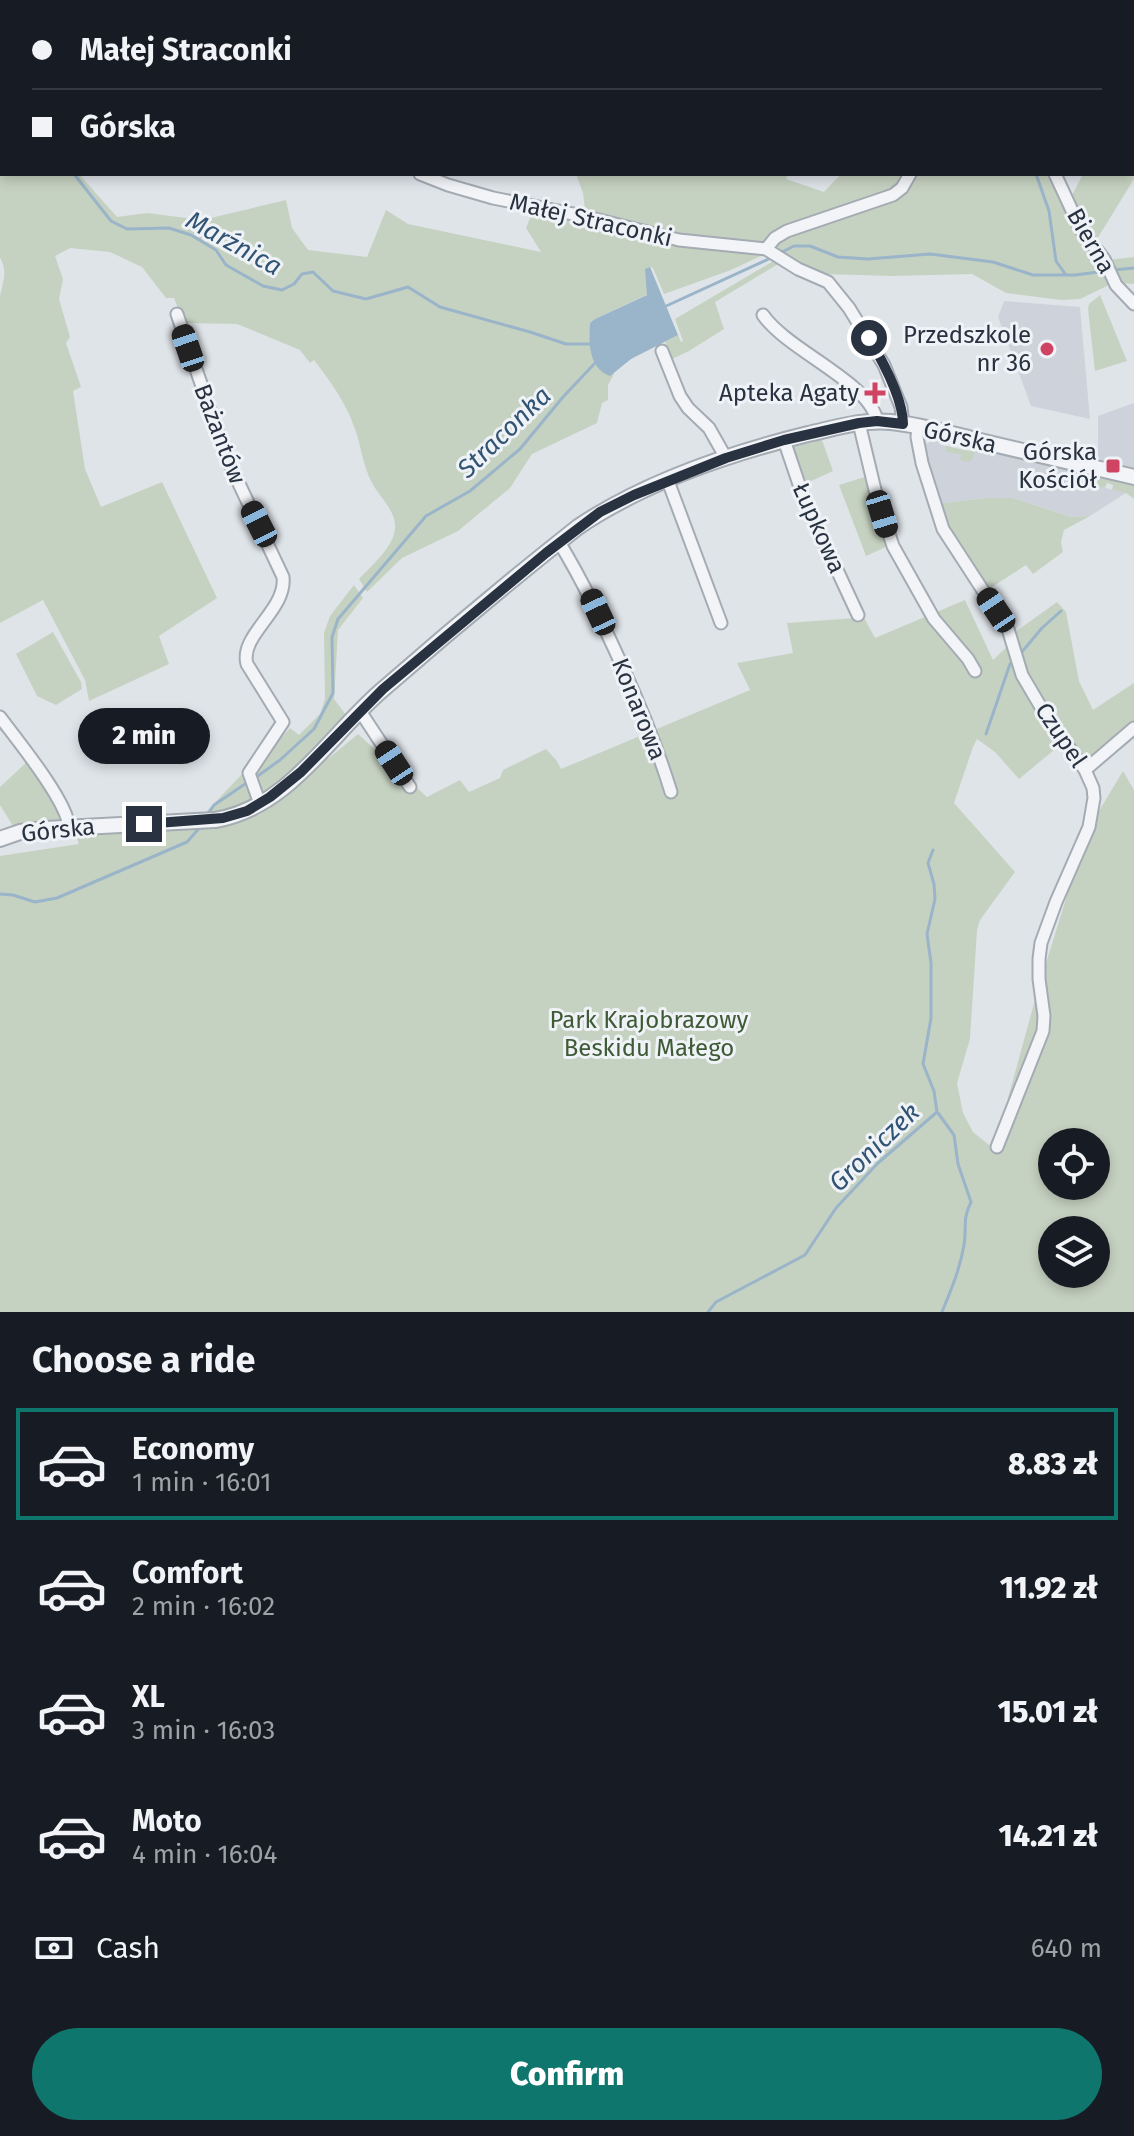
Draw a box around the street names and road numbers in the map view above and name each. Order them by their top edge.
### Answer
street label: Małej Straconki [507,188,675,252]
street label: Bierna [1061,203,1121,279]
street label: Bażantów [188,380,252,488]
street label: Górska [921,415,999,459]
street label: Łupkowa [787,478,851,578]
street label: Konarowa [606,654,672,764]
street label: Czupel [1029,697,1093,773]
street label: Górska [20,812,96,848]

